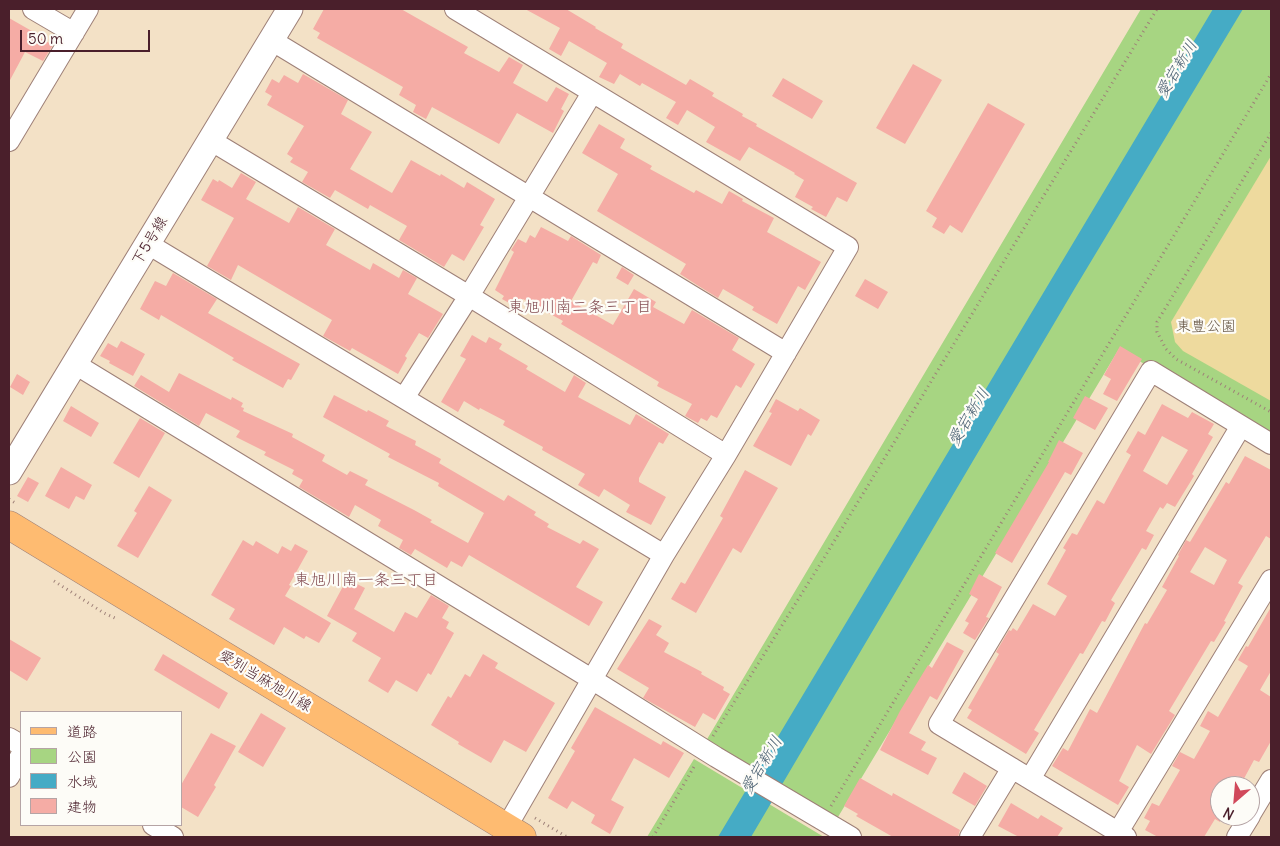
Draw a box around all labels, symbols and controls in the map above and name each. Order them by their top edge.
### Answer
scale bar [22,20,152,52]
text: 50 m [28,29,63,48]
water label: 愛宕新川 [1152,37,1202,101]
street label: 下5号線 [128,213,172,269]
district label: 東旭川南二条三丁目 [508,297,652,317]
park label: 東豊公園 [1176,318,1236,336]
water label: 愛宕新川 [944,385,994,449]
district label: 東旭川南一条三丁目 [294,570,438,590]
street label: 愛別当麻旭川線 [215,646,315,716]
legend [20,711,182,826]
text: 道路 [67,722,97,741]
water label: 愛宕新川 [737,733,787,797]
text: 公園 [67,747,97,766]
text: 水域 [67,772,97,791]
north arrow [1210,776,1260,826]
text: 建物 [67,797,97,816]
text: N [1220,803,1237,824]

